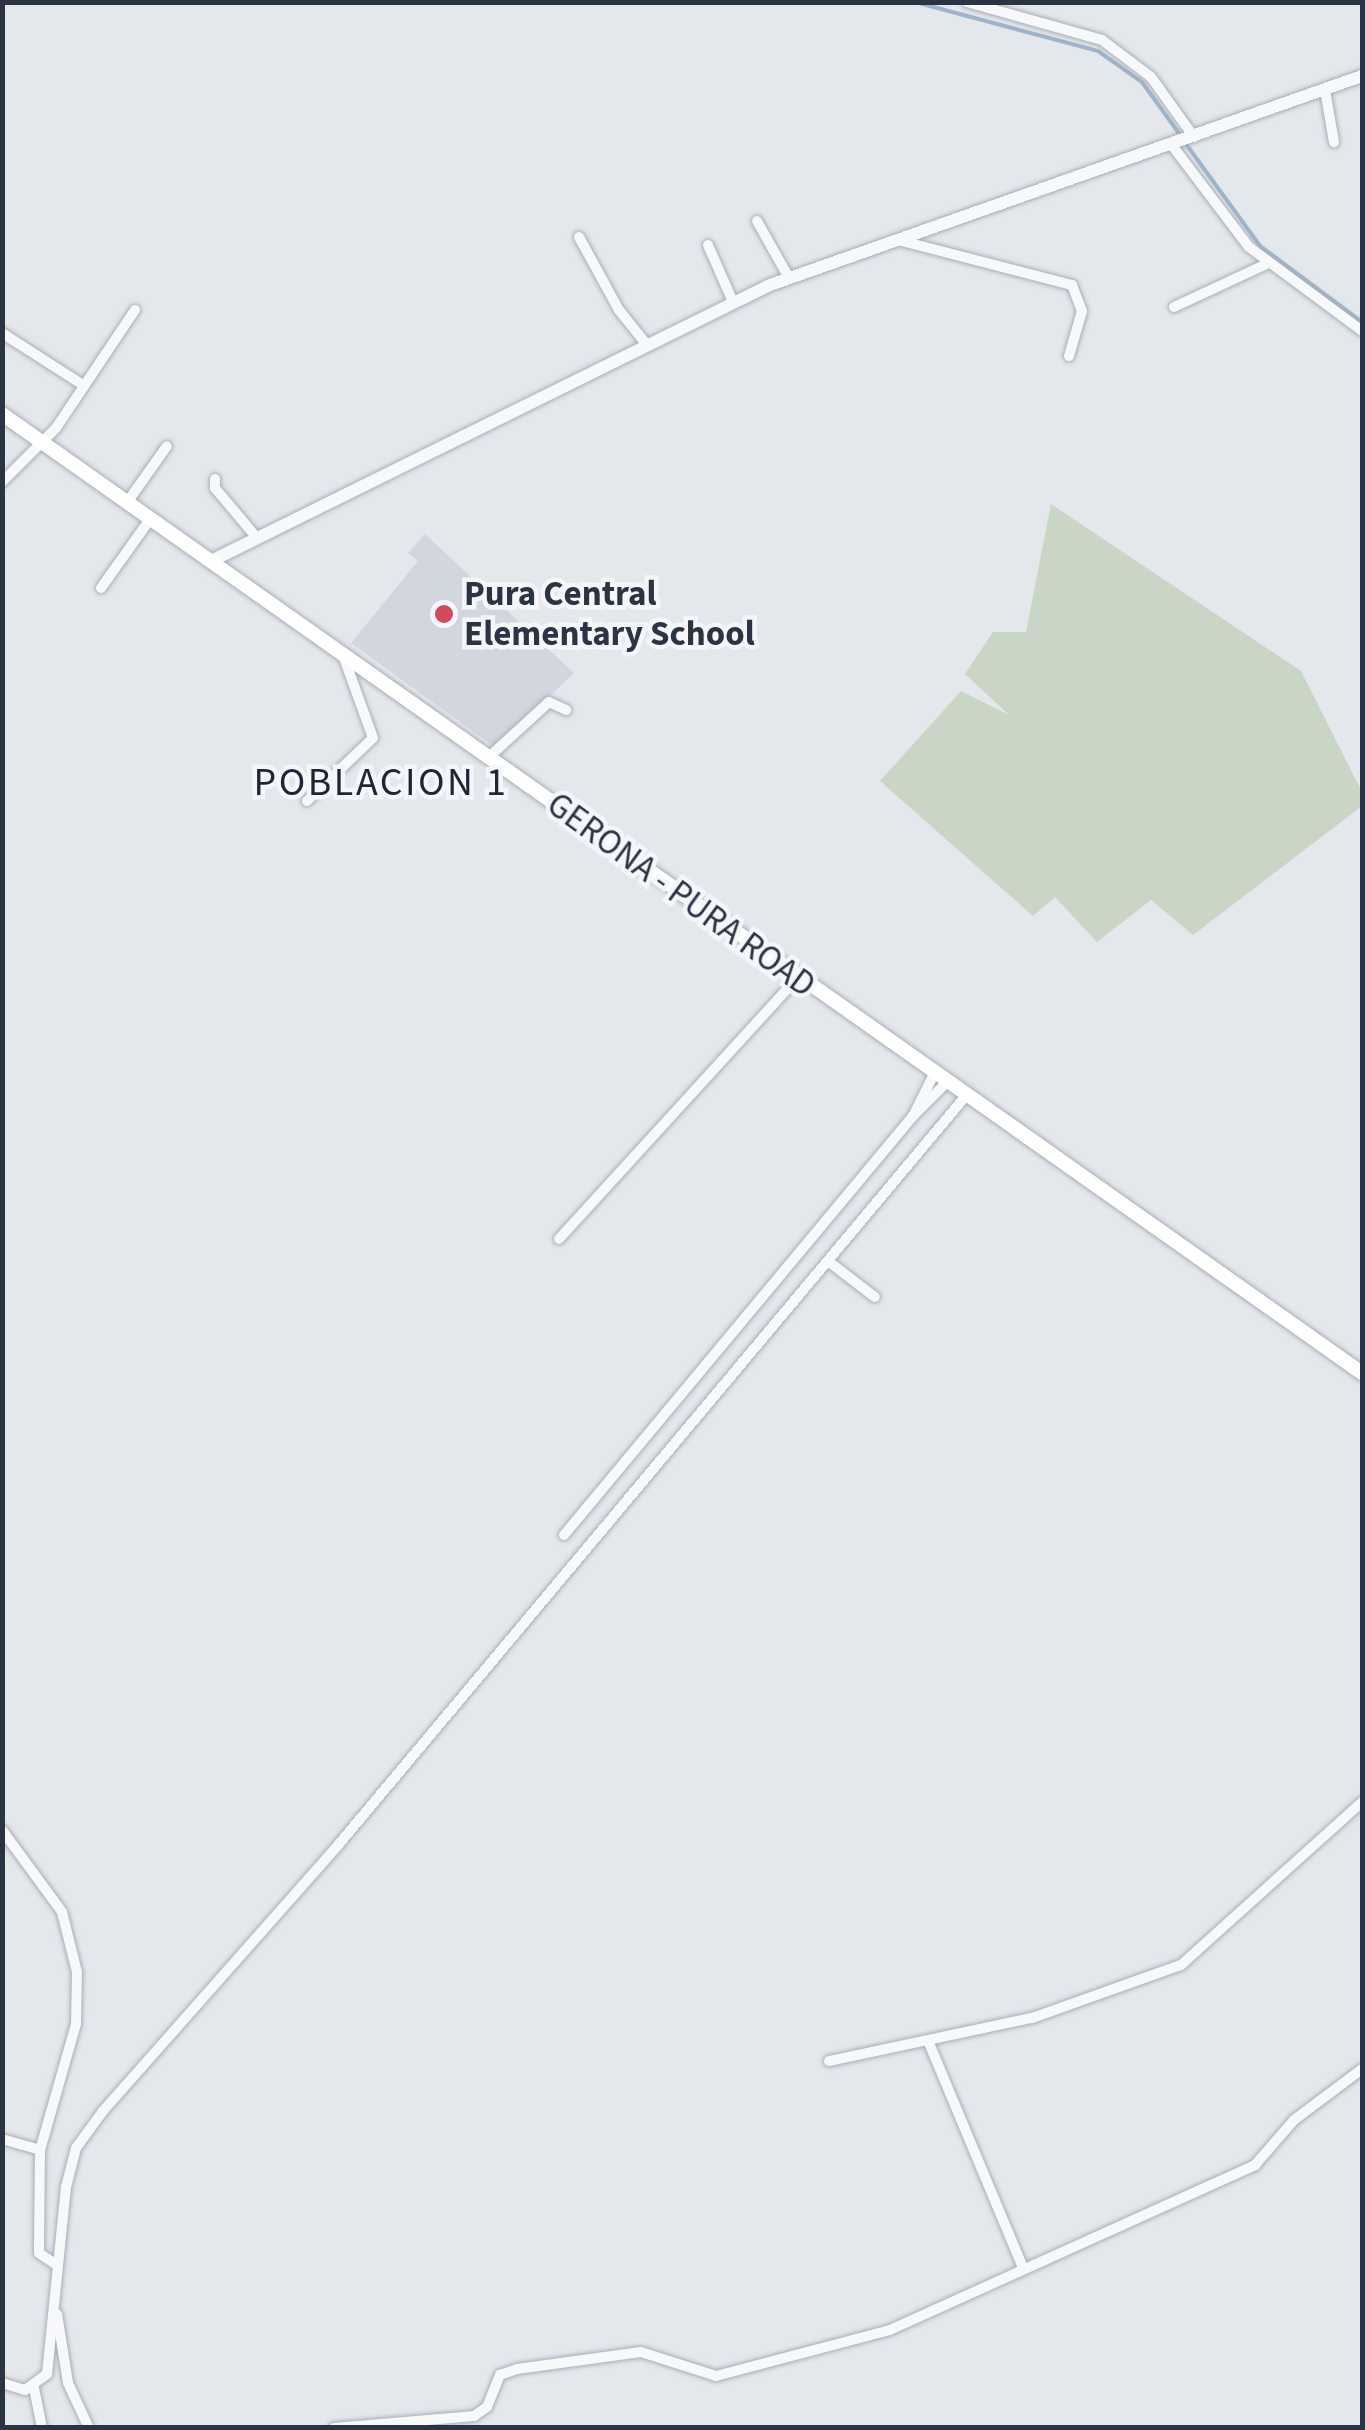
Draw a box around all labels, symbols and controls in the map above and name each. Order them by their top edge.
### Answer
place label: Pura Central Elementary School [464,573,755,655]
marker: Pura Central Elementary School [433,603,455,625]
district label: POBLACION 1 [254,759,508,807]
street label: GERONA - PURA ROAD [539,784,823,1006]

